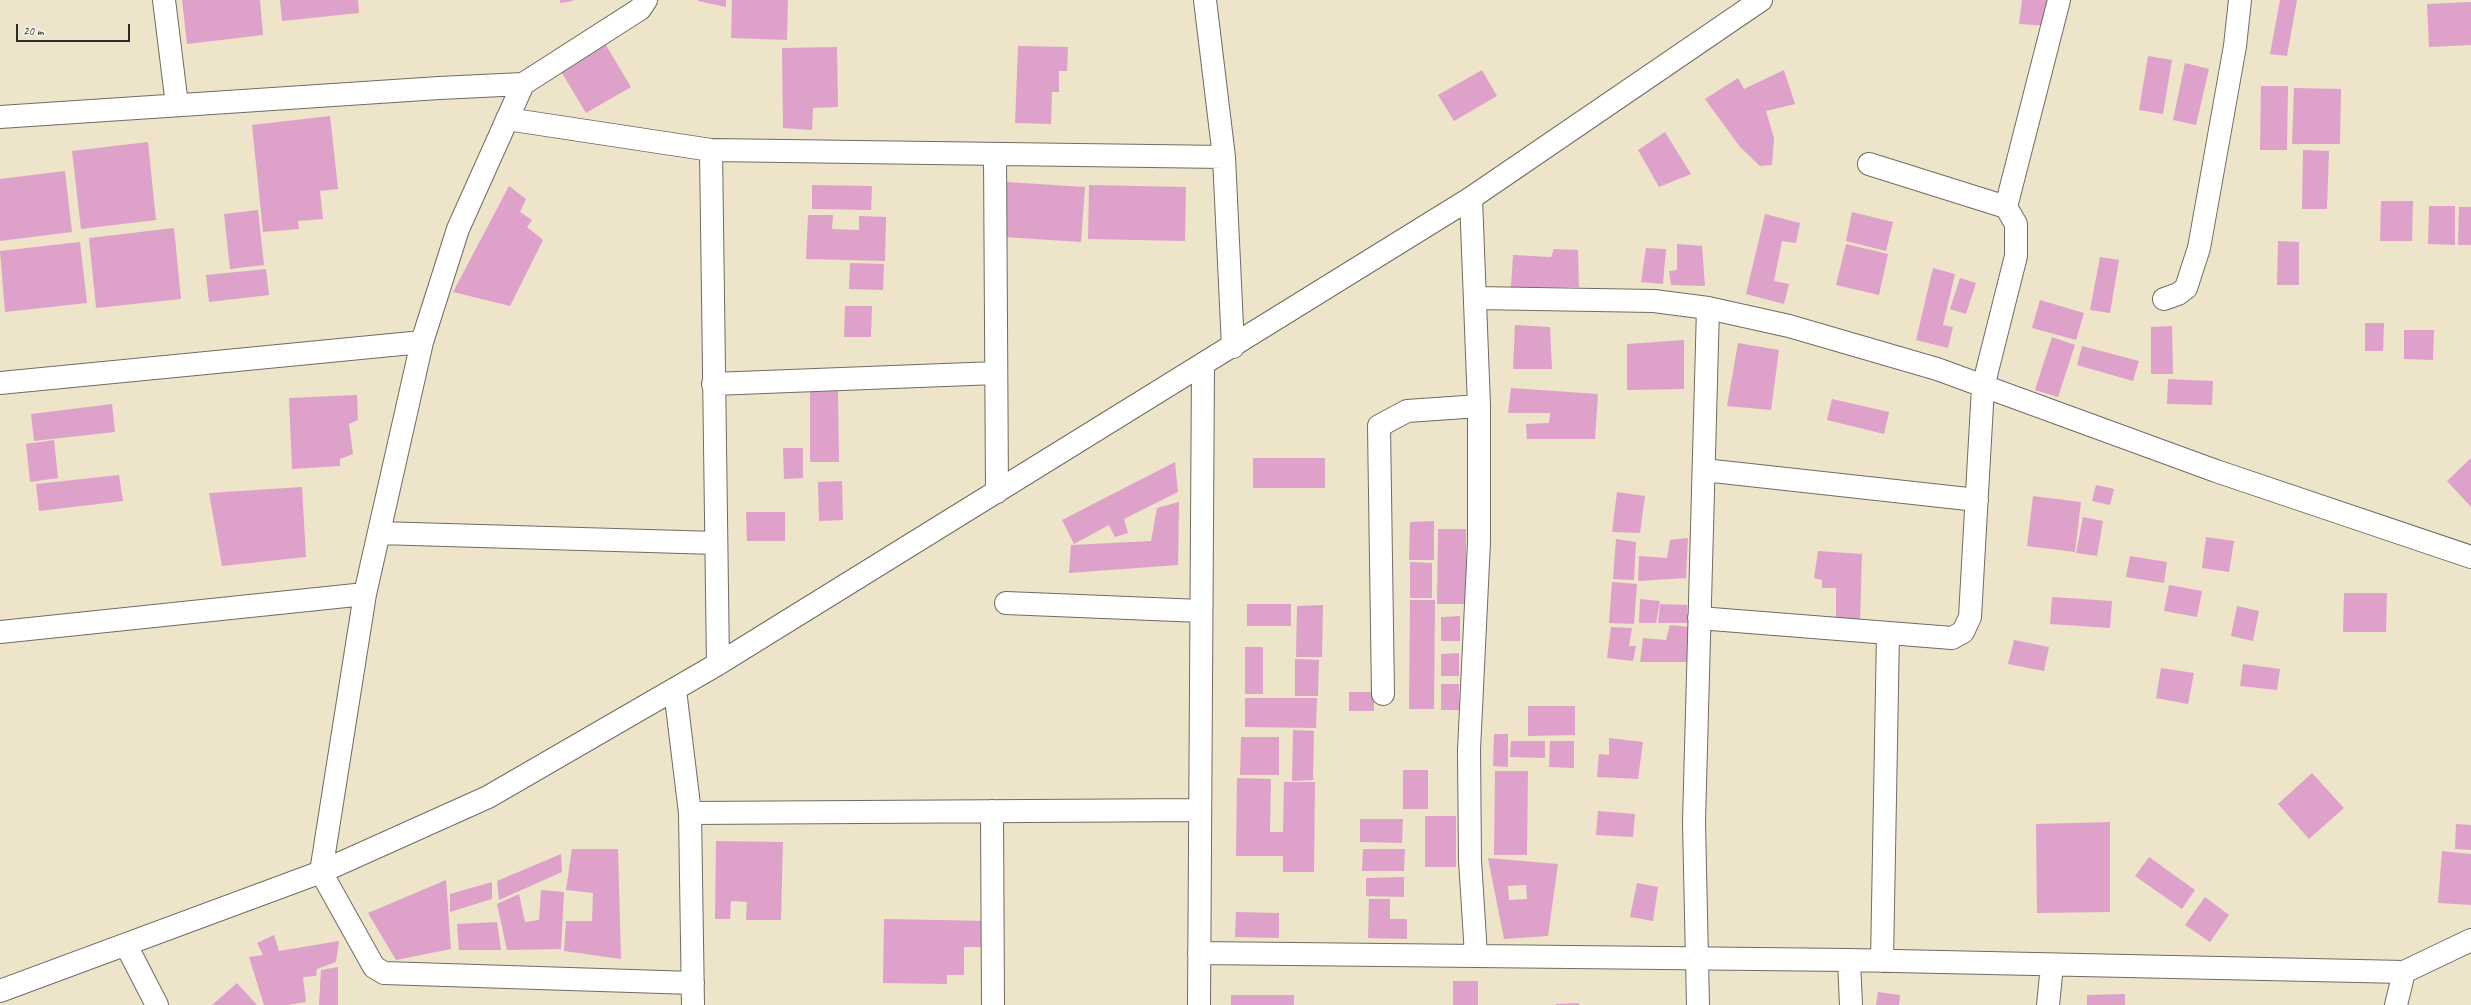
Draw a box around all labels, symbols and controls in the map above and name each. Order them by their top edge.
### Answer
scale bar [18,16,132,42]
text: 20 m [23,23,43,39]

